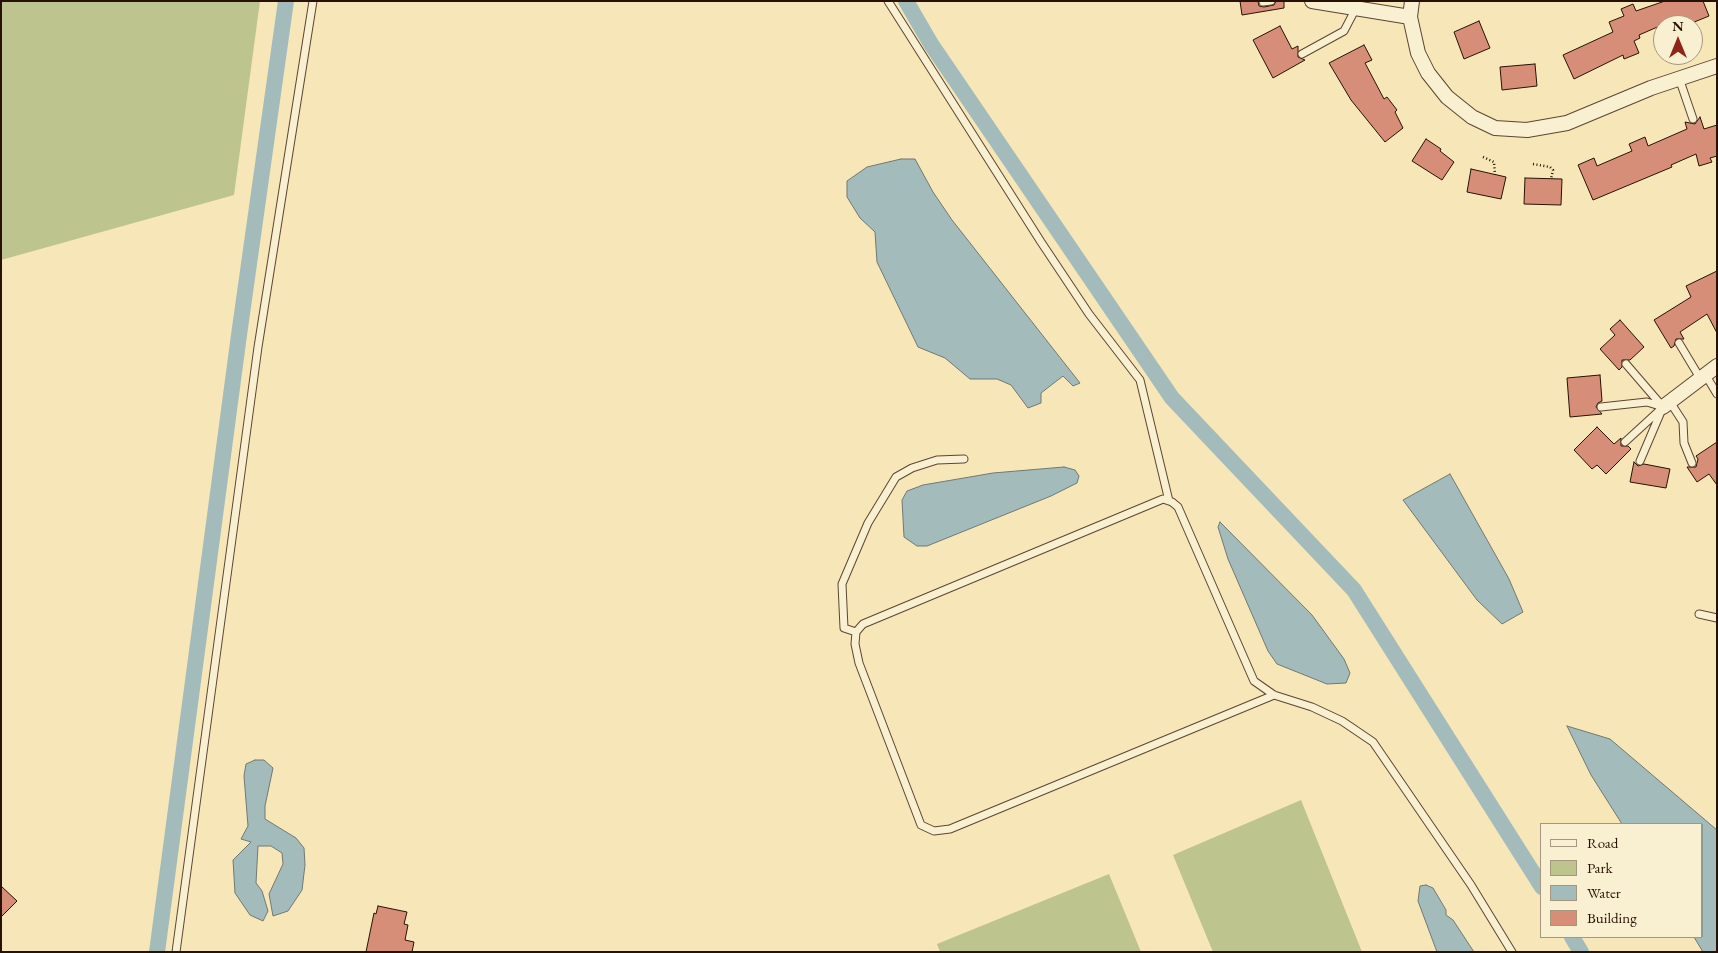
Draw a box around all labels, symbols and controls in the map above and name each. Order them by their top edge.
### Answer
north arrow [1653,15,1703,65]
text: N [1672,17,1684,35]
legend [1540,823,1703,938]
text: Road [1587,833,1618,852]
text: Park [1587,858,1613,877]
text: Water [1587,883,1621,902]
text: Building [1587,908,1637,927]

